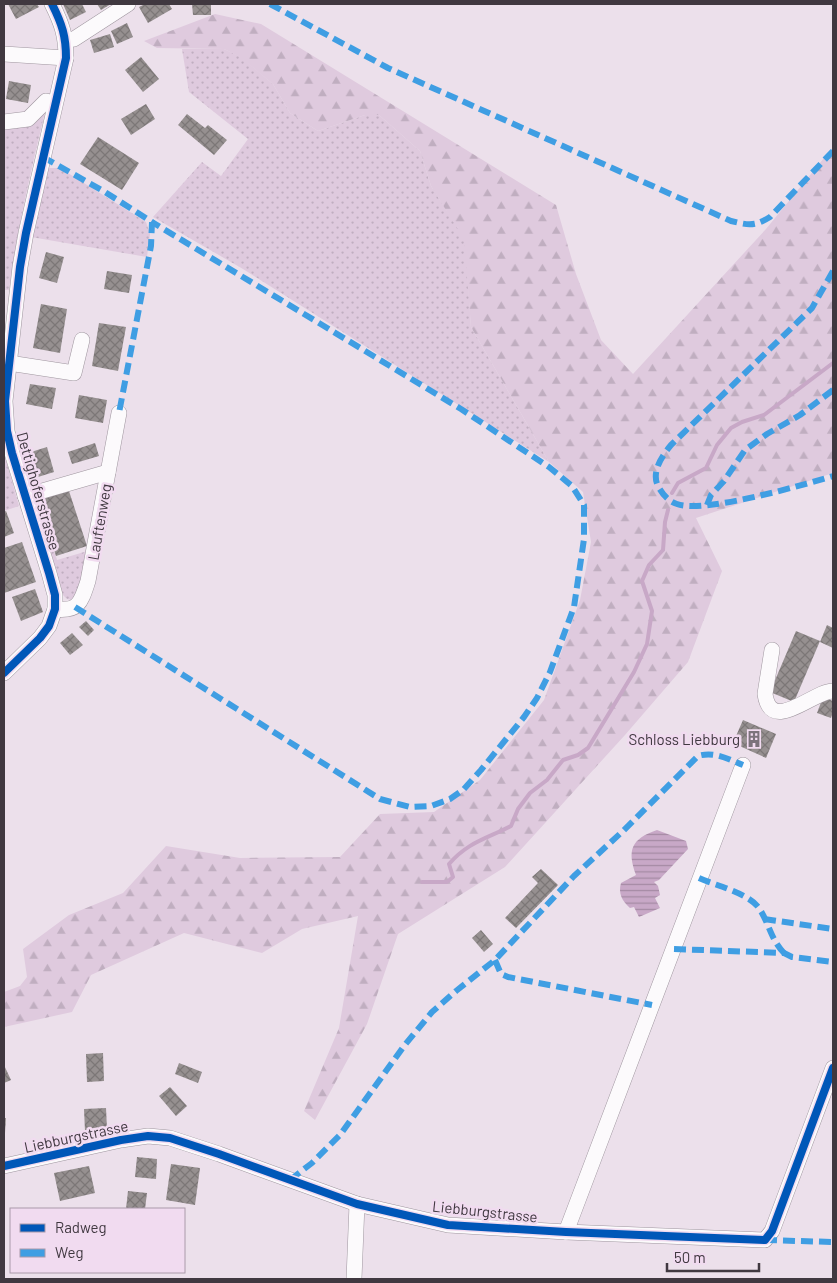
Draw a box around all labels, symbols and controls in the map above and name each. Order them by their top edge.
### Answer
street label: Dettighoferstrasse [14,430,64,552]
street label: Lauftenweg [83,482,115,562]
building icon: Schloss Liebburg [744,729,764,749]
place label: Schloss Liebburg [628,730,740,748]
street label: Liebburgstrasse [22,1116,130,1156]
street label: Liebburgstrasse [431,1197,539,1225]
legend [10,1208,185,1273]
text: Radweg [55,1218,107,1236]
scale bar [667,1240,760,1272]
text: Weg [55,1243,83,1261]
text: 50 m [674,1248,706,1266]

